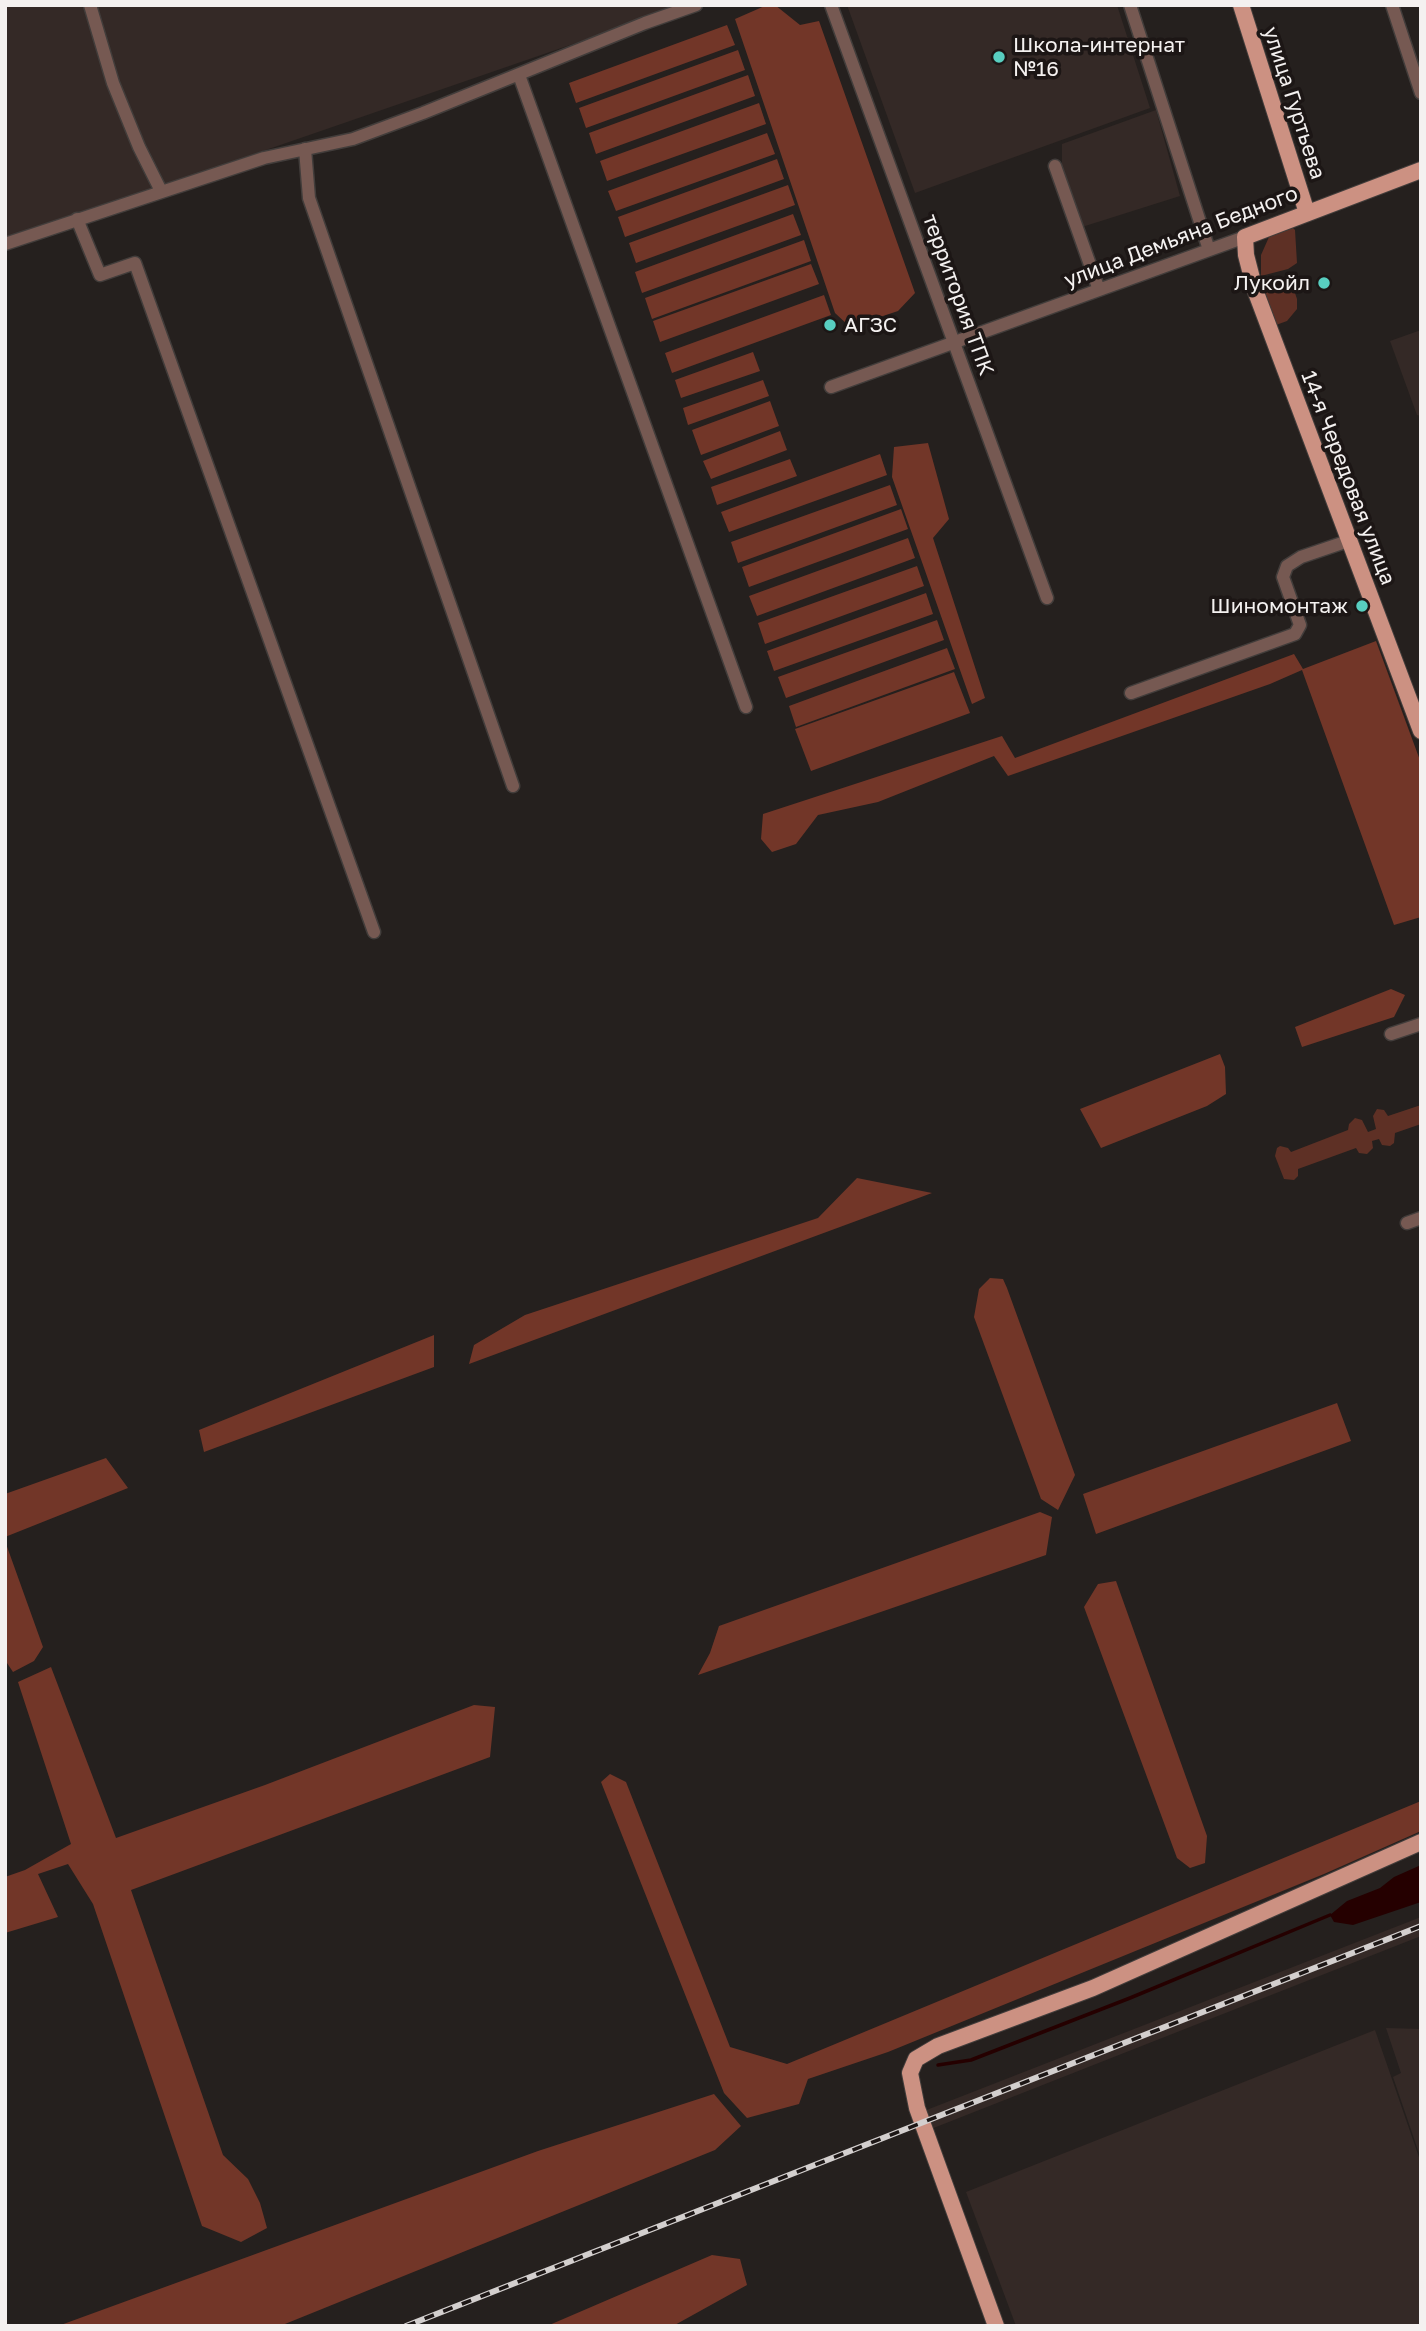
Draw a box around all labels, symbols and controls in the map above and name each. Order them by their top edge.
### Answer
street label: улица Гуртьева [1257,24,1331,182]
place label: Школа-интернат №16 [1013,32,1185,82]
marker: Школа-интернат №16 [991,49,1007,65]
street label: улица Демьяна Бедного [1061,181,1301,293]
street label: территория ТПК [917,211,999,379]
place label: Лукойл [1234,270,1310,296]
marker: Лукойл [1316,275,1332,291]
place label: АГЗС [844,312,897,338]
marker: АГЗС [822,317,838,333]
street label: 14-я Чередовая улица [1296,367,1400,589]
place label: Шиномонтаж [1210,593,1348,619]
marker: Шиномонтаж [1354,598,1370,614]

